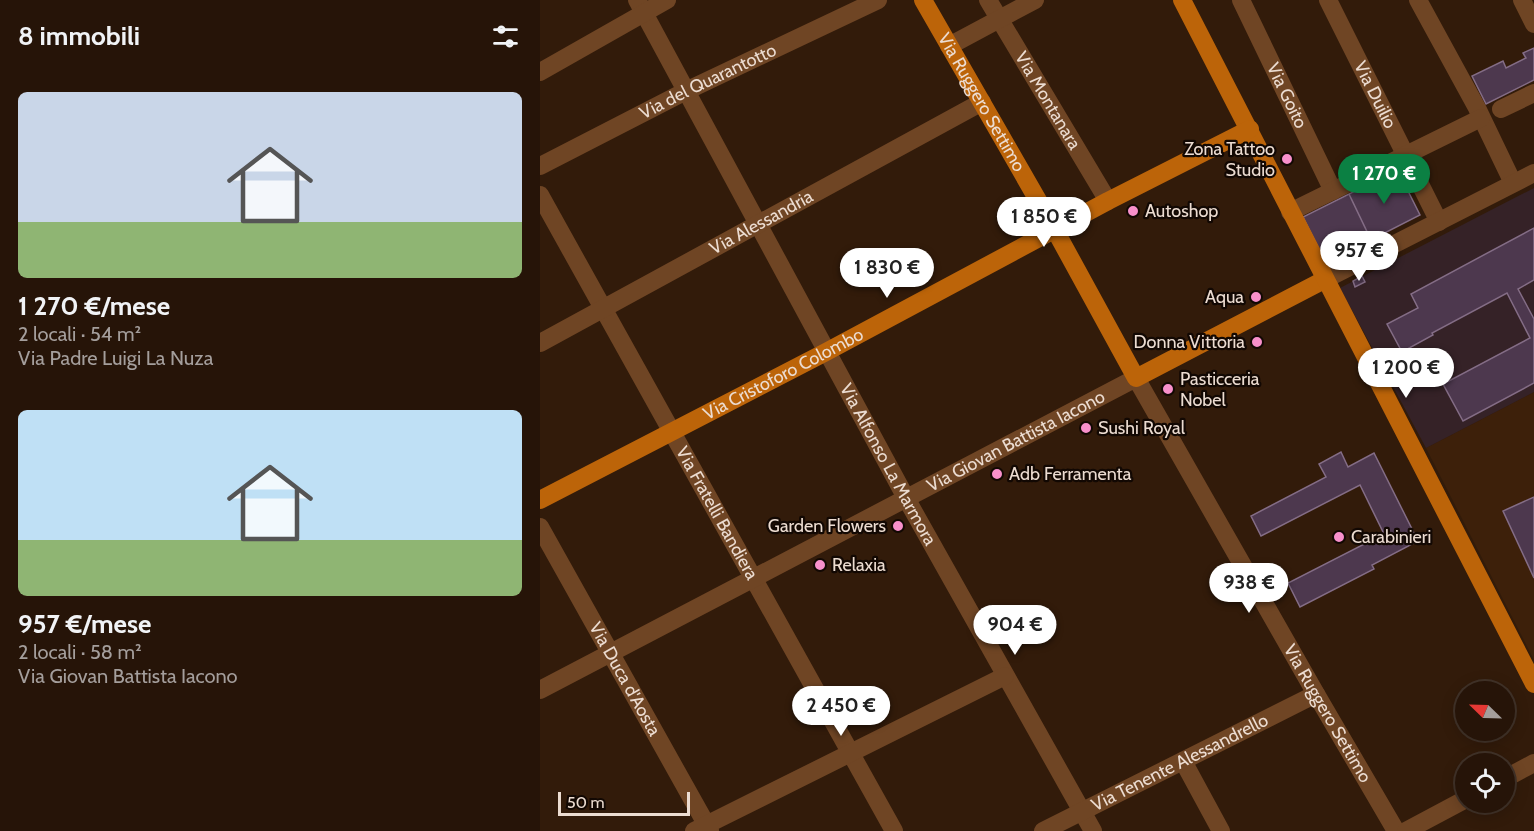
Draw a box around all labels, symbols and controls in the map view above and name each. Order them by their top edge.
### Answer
text: 8 immobili [18,20,140,52]
icon: filters [489,20,522,53]
street label: Via Ruggero Settimo [933,29,1030,176]
street label: Via del Quarantotto [636,39,780,124]
street label: Via Montanara [1010,48,1086,154]
street label: Via Duilio [1349,57,1402,132]
street label: Via Goito [1262,59,1312,132]
icon: home [216,131,324,239]
place label: Zona Tattoo Studio [1184,138,1275,181]
marker: Zona Tattoo Studio [1280,152,1294,166]
pin: 1 270 € [1329,154,1439,205]
text: 1 270 € [1352,161,1416,185]
street label: Via Alessandria [706,185,817,259]
pin: 1 850 € [989,197,1099,248]
place label: Autoshop [1145,200,1218,222]
text: 1 850 € [1011,204,1077,228]
marker: Autoshop [1126,204,1140,218]
pin: 957 € [1317,231,1401,282]
text: 957 € [1334,238,1384,262]
pin: 1 830 € [832,248,942,299]
text: 1 830 € [854,255,920,279]
place label: Aqua [1205,286,1244,308]
text: 1 270 €/mese [18,290,170,322]
marker: Aqua [1249,290,1263,304]
text: 2 locali · 54 m² [18,322,141,346]
street label: Via Cristoforo Colombo [699,323,867,425]
place label: Donna Vittoria [1134,331,1245,353]
marker: Donna Vittoria [1250,335,1264,349]
text: Via Padre Luigi La Nuza [18,346,213,370]
pin: 1 200 € [1351,348,1461,399]
text: 1 200 € [1372,355,1440,379]
place label: Pasticceria Nobel [1180,368,1260,411]
street label: Via Alfonso La Marmora [835,380,942,550]
marker: Pasticceria Nobel [1161,382,1175,396]
street label: Via Giovan Battista Iacono [923,385,1109,497]
place label: Sushi Royal [1098,417,1186,439]
marker: Sushi Royal [1079,421,1093,435]
street label: Via Fratelli Bandiera [671,442,763,584]
icon: home [216,449,324,557]
place label: Adb Ferramenta [1009,463,1132,485]
marker: Adb Ferramenta [990,467,1004,481]
place label: Garden Flowers [768,515,886,537]
marker: Garden Flowers [891,519,905,533]
place label: Carabinieri [1351,526,1431,548]
marker: Carabinieri [1332,530,1346,544]
place label: Relaxia [832,554,886,576]
marker: Relaxia [813,558,827,572]
pin: 938 € [1207,563,1291,614]
text: 938 € [1223,570,1275,594]
pin: 904 € [973,605,1057,656]
text: 957 €/mese [18,608,151,640]
text: 904 € [987,612,1043,636]
street label: Via Duca d'Aosta [584,618,666,740]
text: 2 locali · 58 m² [18,640,142,664]
street label: Via Ruggero Settimo [1279,640,1376,787]
text: Via Giovan Battista Iacono [18,664,238,688]
north arrow [1455,681,1515,741]
map controls [1455,681,1515,813]
pin: 2 450 € [786,686,896,737]
text: 2 450 € [806,693,876,717]
street label: Via Tenente Alessandrello [1088,709,1272,816]
button: locate [1455,753,1515,813]
scale bar [558,789,690,816]
text: 50 m [567,793,604,812]

